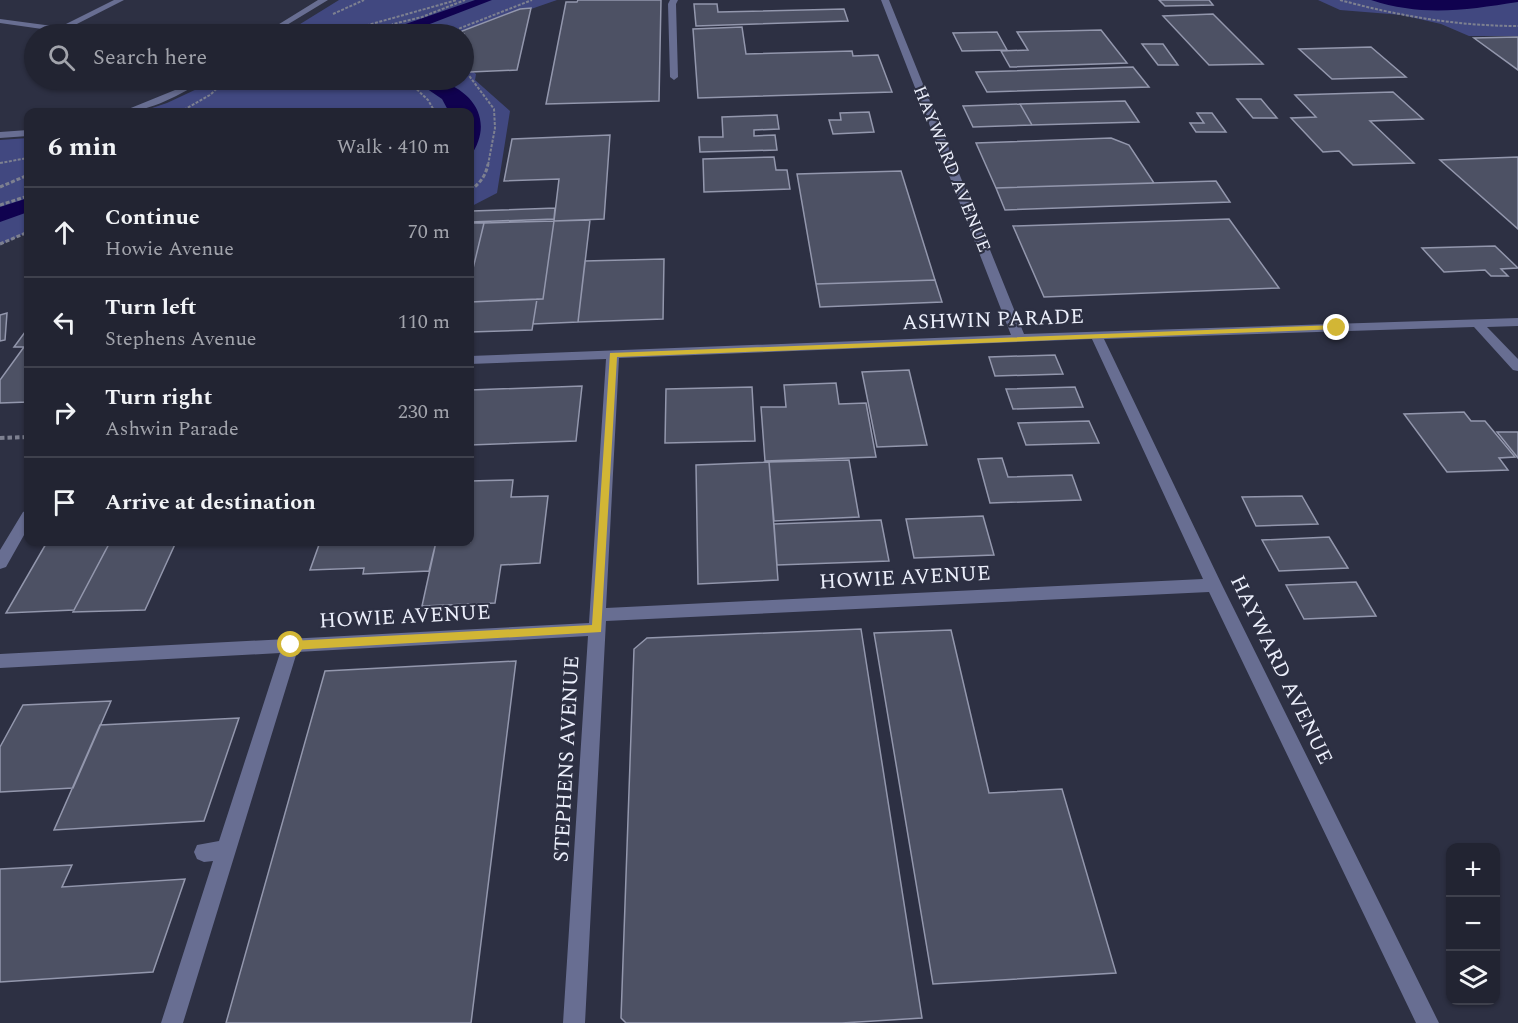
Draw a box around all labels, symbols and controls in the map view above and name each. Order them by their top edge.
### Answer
search box [24,24,474,90]
icon: search [45,41,78,74]
text: Search here [93,41,207,74]
street label: HAYWARD AVENUE [906,82,998,256]
text: 6 min [48,127,117,167]
text: Walk · 410 m [337,132,450,162]
text: Continue [105,201,200,234]
icon: ahead [48,216,81,249]
text: 70 m [408,217,450,247]
text: Howie Avenue [105,234,234,264]
text: Turn left [105,291,197,324]
street label: ASHWIN PARADE [902,301,1084,339]
icon: left [48,306,81,339]
text: 110 m [398,307,450,337]
route end [1323,314,1349,340]
text: Stephens Avenue [105,324,257,354]
text: Turn right [105,381,212,414]
icon: right [48,396,81,429]
text: 230 m [398,397,450,427]
text: Ashwin Parade [105,414,239,444]
icon: arrive [48,486,81,519]
text: Arrive at destination [105,486,316,519]
street label: HOWIE AVENUE [818,558,992,598]
street label: HAYWARD AVENUE [1221,570,1341,770]
street label: HOWIE AVENUE [318,597,492,637]
route start [277,631,303,657]
street label: STEPHENS AVENUE [546,655,588,863]
map controls [1446,843,1500,1005]
button: + [1446,843,1500,897]
button: − [1446,897,1500,951]
button: layers [1446,951,1500,1005]

